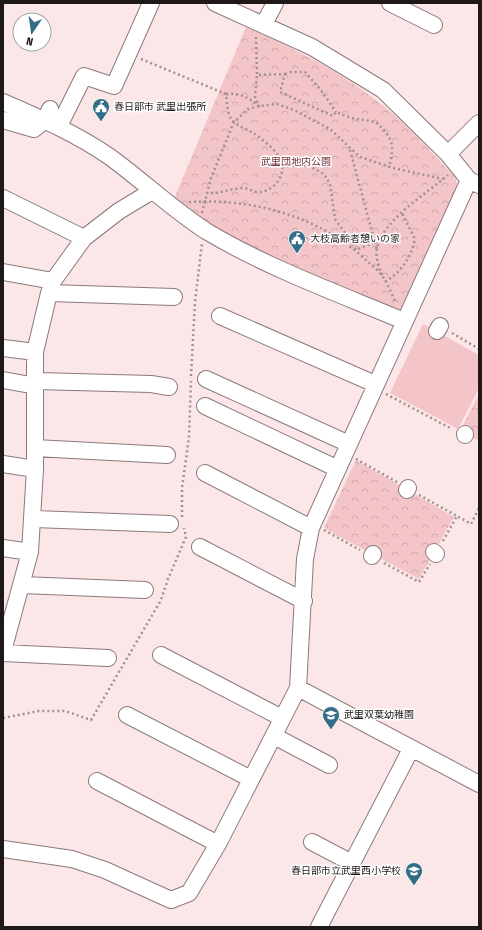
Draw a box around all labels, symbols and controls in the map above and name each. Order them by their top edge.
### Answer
north arrow [12,12,52,52]
text: N [25,34,35,48]
public building icon: 春日部市 武里出張所 [91,97,111,122]
place label: 春日部市 武里出張所 [114,101,206,113]
park label: 武里団地内公園 [261,156,331,168]
public building icon: 大枝高齢者憩いの家 [287,229,307,254]
place label: 大枝高齢者憩いの家 [310,233,400,245]
school or university icon: 武里双葉幼稚園 [321,705,341,730]
place label: 武里双葉幼稚園 [344,709,414,721]
school or university icon: 春日部市立武里西小学校 [404,861,424,886]
place label: 春日部市立武里西小学校 [291,865,401,877]

